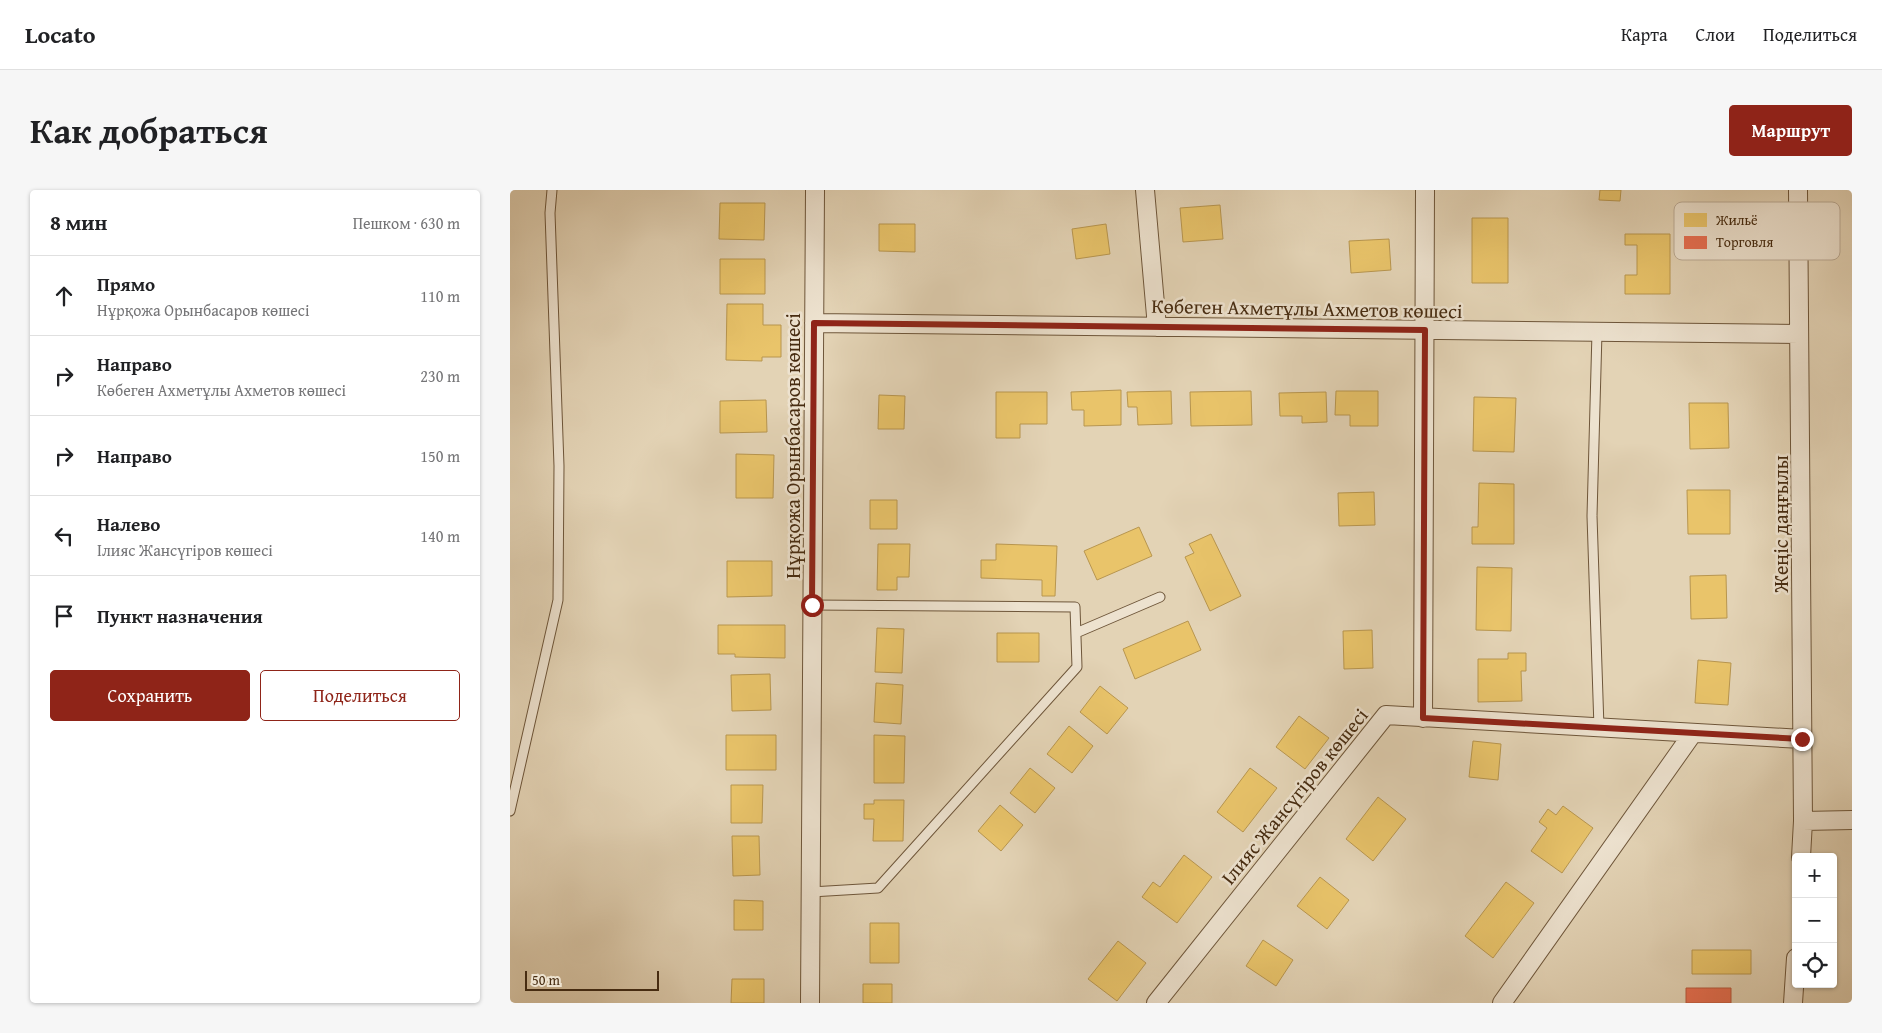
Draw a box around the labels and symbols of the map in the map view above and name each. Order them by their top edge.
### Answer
legend [1674,202,1840,260]
text: Жильё [1715,210,1758,230]
text: Торговля [1716,232,1773,252]
street label: Көбеген Ахметұлы Ахметов көшесі [1151,291,1463,325]
street label: Нұрқожа Орынбасаров көшесі [778,313,807,579]
street label: Жеңіс даңғылы [1766,455,1795,594]
route start [801,594,824,617]
street label: Ілияс Жансүгіров көшесі [1214,701,1375,890]
route end [1791,728,1814,751]
scale bar [525,968,659,991]

